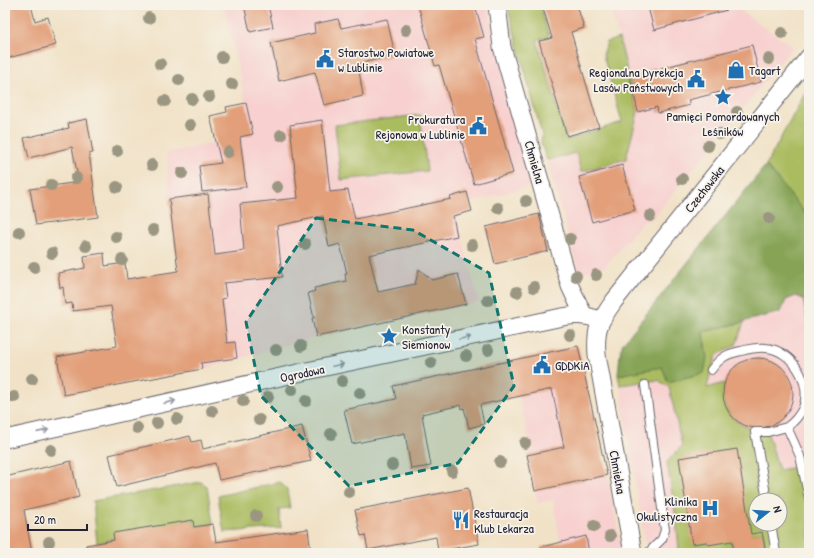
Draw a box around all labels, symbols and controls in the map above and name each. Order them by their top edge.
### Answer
place label: Starostwo Powiatowe w Lublinie [338,43,434,76]
public building icon: Starostwo Powiatowe w Lublinie [315,49,335,69]
shop icon: Tagart [726,60,746,80]
place label: Tagart [749,61,781,79]
place label: Regionalna Dyrekcja Lasów Państwowych [589,63,684,96]
public building icon: Regionalna Dyrekcja Lasów Państwowych [686,69,706,89]
place icon: Pamięci Pomordowanych Leśników [713,87,733,107]
place label: Pamięci Pomordowanych Leśników [666,107,780,140]
place label: Prokuratura Rejonowa w Lublinie [376,110,465,143]
public building icon: Prokuratura Rejonowa w Lublinie [468,116,488,136]
street label: Chmielna [520,138,550,186]
street label: Czechowska [680,162,728,216]
place label: Konstanty Siemionow [402,320,451,353]
place icon: Konstanty Siemionow [379,326,399,346]
one-way arrow [458,333,471,341]
public building icon: GDDKiA [532,355,552,375]
place label: GDDKiA [555,356,590,374]
street label: Ogrodowa [278,360,326,386]
one-way arrow [331,361,344,369]
one-way arrow [163,398,176,406]
one-way arrow [36,426,49,434]
street label: Chmielna [605,449,631,495]
place label: Klinika Okulistyczna [636,492,697,525]
north arrow [748,492,788,532]
hospital icon: Klinika Okulistyczna [700,498,720,518]
place label: Restauracja Klub Lekarza [474,504,534,537]
text: N [770,504,785,514]
scale bar [28,506,87,532]
restaurant icon: Restauracja Klub Lekarza [451,510,471,530]
text: 20 m [34,511,56,528]

